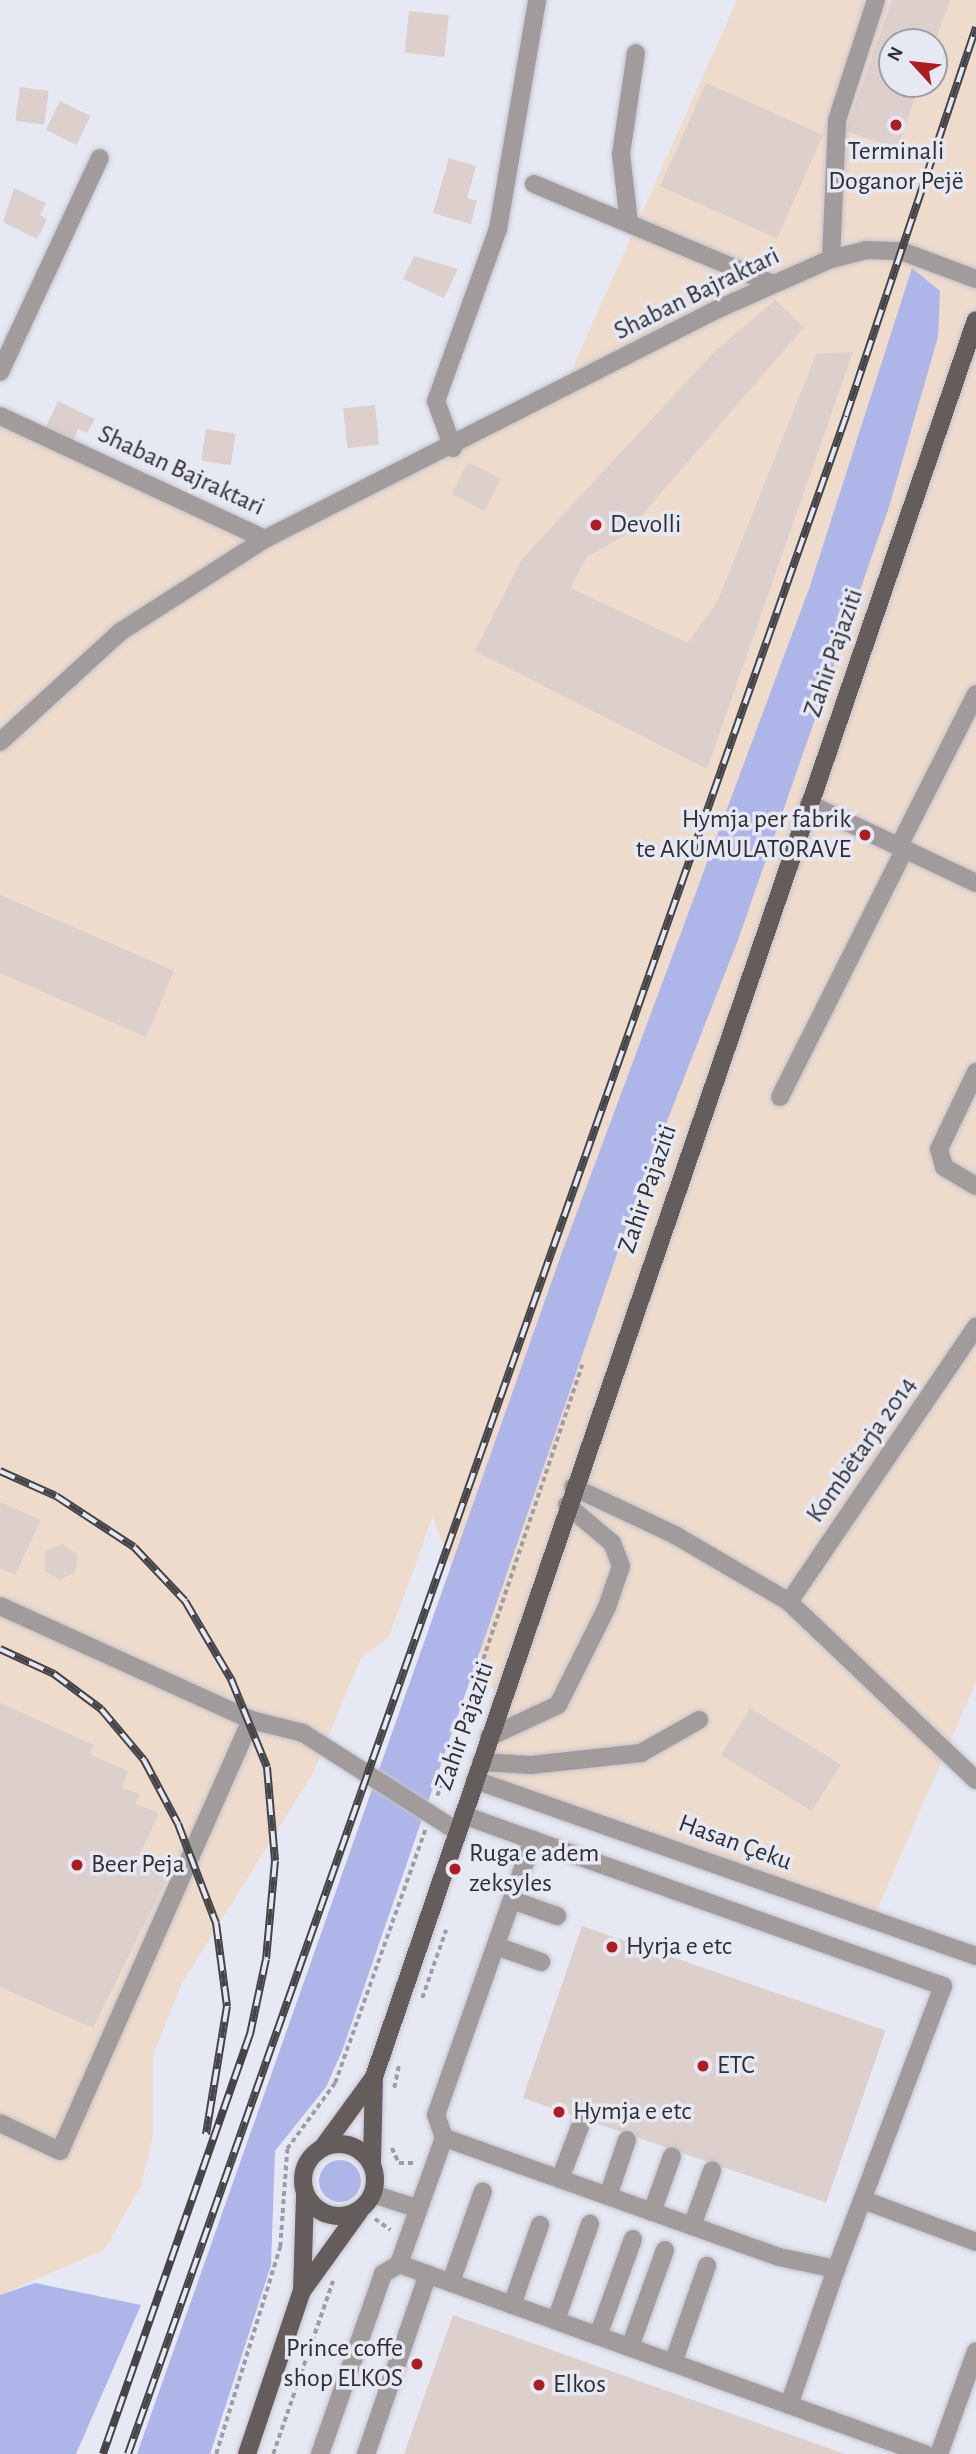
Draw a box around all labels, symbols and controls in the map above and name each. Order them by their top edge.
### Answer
north arrow [878,28,948,98]
text: N [884,44,907,64]
marker: Terminali Doganor Pejë [888,117,904,133]
place label: Terminali Doganor Pejë [828,136,964,198]
street label: Shaban Bajraktari [609,241,785,347]
street label: Shaban Bajraktari [93,419,269,523]
place label: Devolli [610,509,681,541]
marker: Devolli [588,517,604,533]
street label: Zahir Pajaziti [798,585,870,721]
place label: Hymja per fabrik te AKUMULATORAVE [636,804,851,866]
marker: Hymja per fabrik te AKUMULATORAVE [857,827,873,843]
street label: Zahir Pajaziti [612,1121,684,1257]
street label: Kombëtarja 2014 [800,1371,924,1529]
street label: Zahir Pajaziti [429,1658,501,1794]
street label: Hasan Çeku [674,1808,796,1878]
place label: Ruga e adem zeksyles [469,1838,599,1899]
place label: Beer Peja [91,1849,185,1881]
marker: Beer Peja [69,1857,85,1873]
marker: Ruga e adem zeksyles [447,1861,463,1877]
place label: Hyrja e etc [626,1931,732,1963]
marker: Hyrja e etc [604,1939,620,1955]
place label: ETC [717,2050,755,2082]
marker: ETC [695,2058,711,2074]
place label: Hymja e etc [573,2096,691,2128]
marker: Hymja e etc [551,2104,567,2120]
place label: Prince coffe shop ELKOS [284,2333,403,2394]
marker: Prince coffe shop ELKOS [409,2356,425,2372]
place label: Elkos [553,2369,606,2401]
marker: Elkos [531,2377,547,2393]

